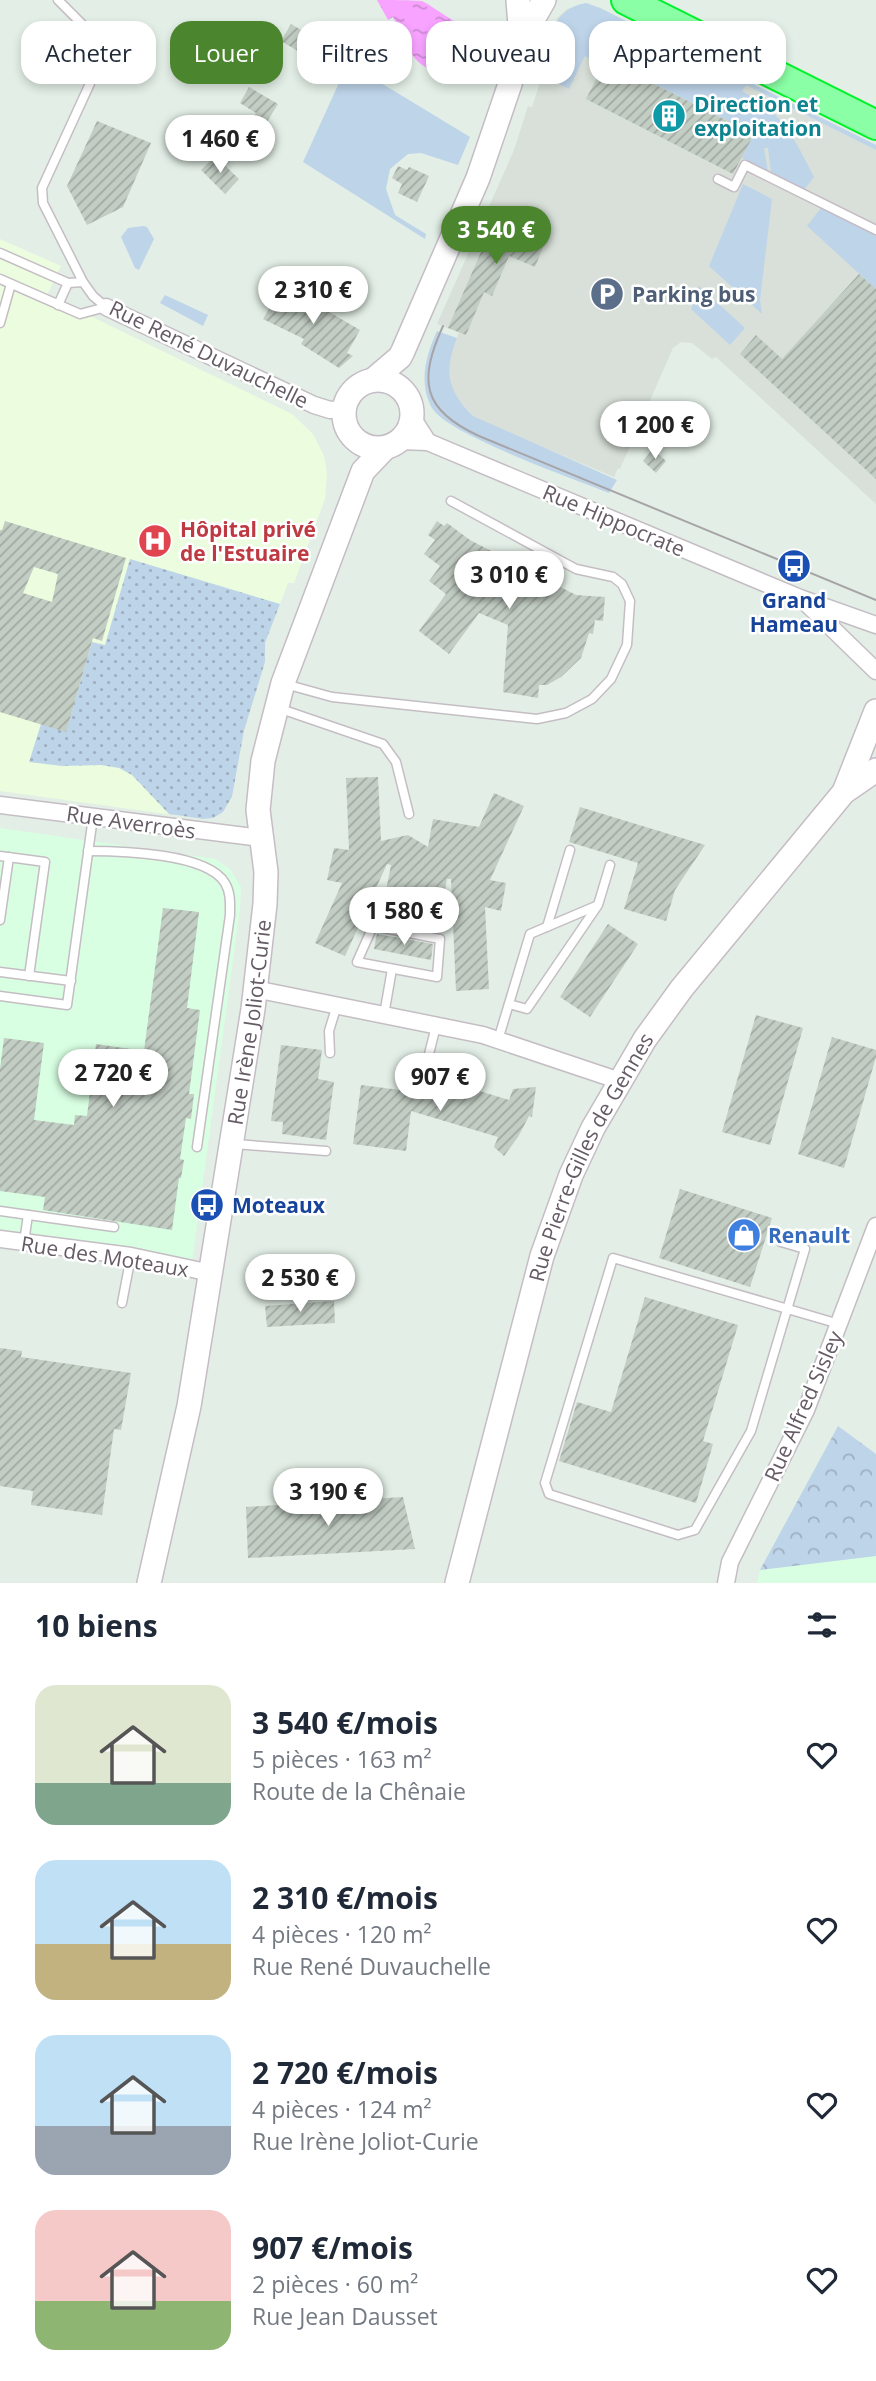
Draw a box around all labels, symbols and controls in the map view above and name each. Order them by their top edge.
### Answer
chip: Acheter [21,21,156,84]
chip: Louer [170,21,283,84]
chip: Filtres [297,21,412,84]
chip: Nouveau [426,21,575,84]
chip: Appartement [589,21,786,84]
place label: Direction et exploitation [694,90,822,142]
building icon: Direction et exploitation [650,97,688,135]
pin: 1 460 € [155,116,285,175]
text: 1 460 € [181,122,259,154]
pin: 3 540 € [431,206,561,266]
text: 3 540 € [457,213,535,245]
pin: 2 310 € [248,266,378,326]
text: 2 310 € [274,273,352,305]
parking icon: Parking bus [588,275,626,313]
place label: Parking bus [632,280,756,308]
street label: Rue René Duvauchelle [105,294,313,414]
pin: 1 200 € [590,402,720,461]
text: 1 200 € [616,408,694,440]
street label: Rue Hippocrate [539,477,689,563]
place label: Hôpital privé de l'Estuaire [180,515,316,567]
hospital icon: Hôpital privé de l'Estuaire [136,522,174,560]
bus stop icon: Grand Hameau [775,547,813,585]
pin: 3 010 € [444,552,574,611]
text: 3 010 € [470,558,548,590]
place label: Grand Hameau [750,586,838,638]
street label: Rue Averroès [65,799,197,845]
pin: 1 580 € [339,888,469,947]
text: 1 580 € [365,894,443,926]
street label: Rue Irène Joliot-Curie [221,918,277,1127]
street label: Rue Pierre-Gilles de Gennes [522,1027,659,1285]
pin: 2 720 € [48,1050,178,1109]
pin: 907 € [391,1054,489,1113]
text: 2 720 € [74,1056,152,1088]
text: 907 € [411,1060,469,1092]
bus stop icon: Moteaux [188,1186,226,1224]
place label: Moteaux [232,1191,326,1219]
shop icon: Renault [725,1216,763,1254]
place label: Renault [768,1221,850,1249]
street label: Rue des Moteaux [19,1229,191,1283]
pin: 2 530 € [235,1254,365,1314]
text: 2 530 € [261,1261,339,1293]
street label: Rue Alfred Sisley [757,1326,849,1486]
pin: 3 190 € [263,1468,393,1528]
text: 3 190 € [289,1475,367,1507]
text: 10 biens [35,1605,158,1646]
icon: filters [803,1606,841,1644]
text: 3 540 €/mois [252,1702,438,1743]
icon: home [91,1713,175,1797]
icon: heart [803,1736,841,1774]
text: 5 pièces · 163 m² [252,1743,432,1775]
text: Route de la Chênaie [252,1775,466,1807]
text: 2 310 €/mois [252,1877,438,1918]
icon: home [91,1888,175,1972]
icon: heart [803,1911,841,1949]
text: 4 pièces · 120 m² [252,1918,432,1950]
text: Rue René Duvauchelle [252,1950,491,1982]
text: 2 720 €/mois [252,2052,438,2093]
icon: home [91,2063,175,2147]
icon: heart [803,2086,841,2124]
text: 4 pièces · 124 m² [252,2093,432,2125]
text: Rue Irène Joliot-Curie [252,2125,479,2157]
text: 907 €/mois [252,2227,413,2268]
icon: home [91,2238,175,2322]
icon: heart [803,2261,841,2299]
text: 2 pièces · 60 m² [252,2268,418,2300]
text: Rue Jean Dausset [252,2300,438,2332]

